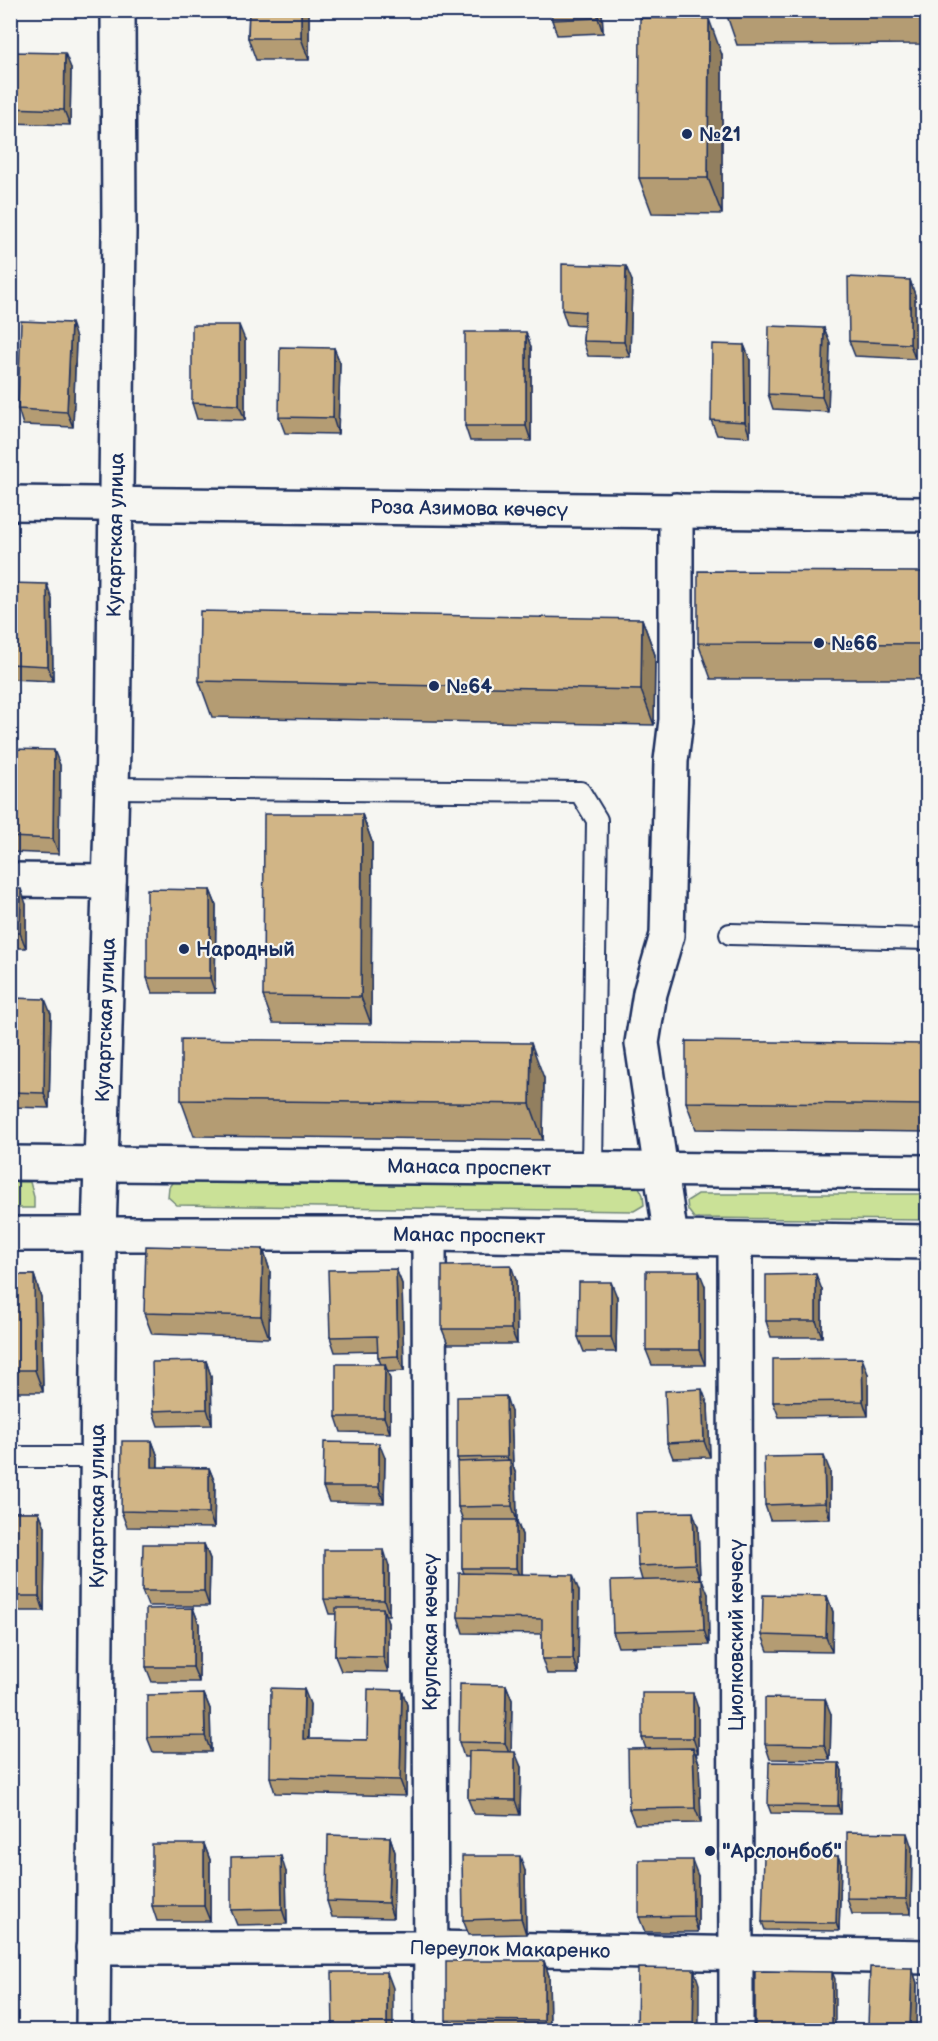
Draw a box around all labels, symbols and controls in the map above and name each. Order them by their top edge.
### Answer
place label: №21 [699,123,741,147]
marker: №21 [680,127,694,141]
street label: Кугартская улица [103,452,129,618]
street label: Роза Азимова көчөсү [370,495,569,523]
place label: №66 [831,632,878,656]
marker: №66 [812,636,826,650]
place label: №64 [446,675,492,699]
marker: №64 [427,679,441,693]
street label: Кугартская улица [91,937,121,1103]
place label: Народный [196,938,295,962]
marker: Народный [177,942,191,956]
street label: Манаса проспект [387,1155,552,1181]
street label: Манас проспект [392,1223,546,1249]
street label: Кугартская улица [86,1423,110,1588]
street label: Циолковский көчөсү [725,1539,749,1731]
street label: Крупская көчөсү [419,1553,443,1711]
place label: "Арслонбоб" [722,1840,842,1864]
marker: "Арслонбоб" [703,1844,717,1858]
street label: Переулок Макаренко [409,1936,611,1964]

